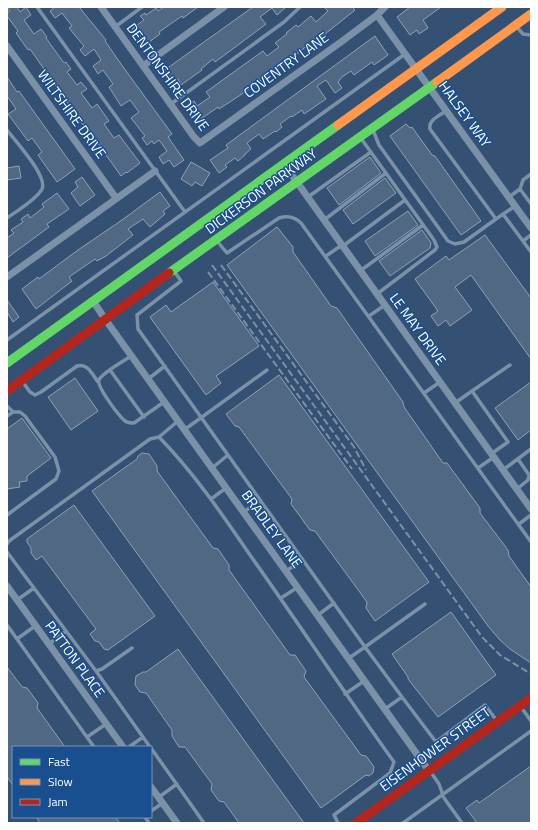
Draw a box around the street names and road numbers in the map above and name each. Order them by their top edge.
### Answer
street label: DENTONSHIRE DRIVE [122,18,215,135]
street label: COVENTRY LANE [239,26,333,103]
street label: WILTSHIRE DRIVE [33,65,112,163]
street label: HALSEY WAY [434,76,497,152]
street label: DICKERSON PARKWAY [200,142,321,238]
street label: LE MAY DRIVE [385,288,452,369]
street label: BRADLEY LANE [237,485,308,572]
street label: PATTON PLACE [40,616,111,702]
street label: EISENHOWER STREET [375,701,495,796]

